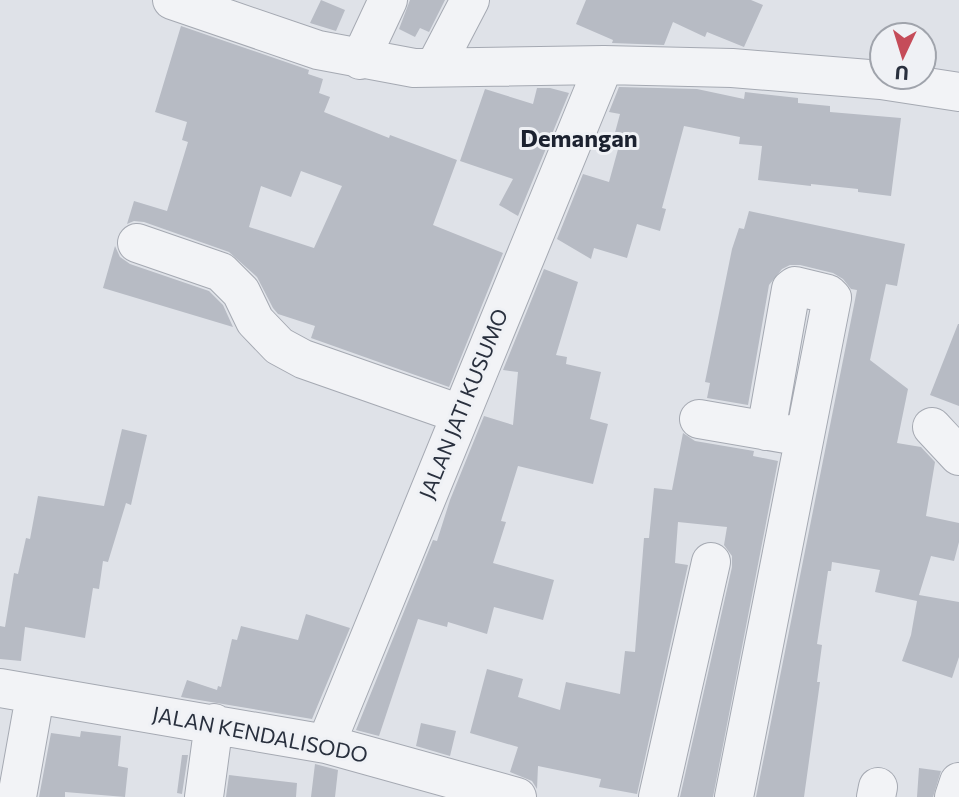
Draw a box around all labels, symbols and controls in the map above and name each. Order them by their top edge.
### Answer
north arrow [868,21,938,91]
text: U [894,62,909,85]
district label: Demangan [520,123,638,152]
street label: JALAN JATI KUSUMO [413,305,512,502]
street label: JALAN KENDALISODO [151,700,370,767]

